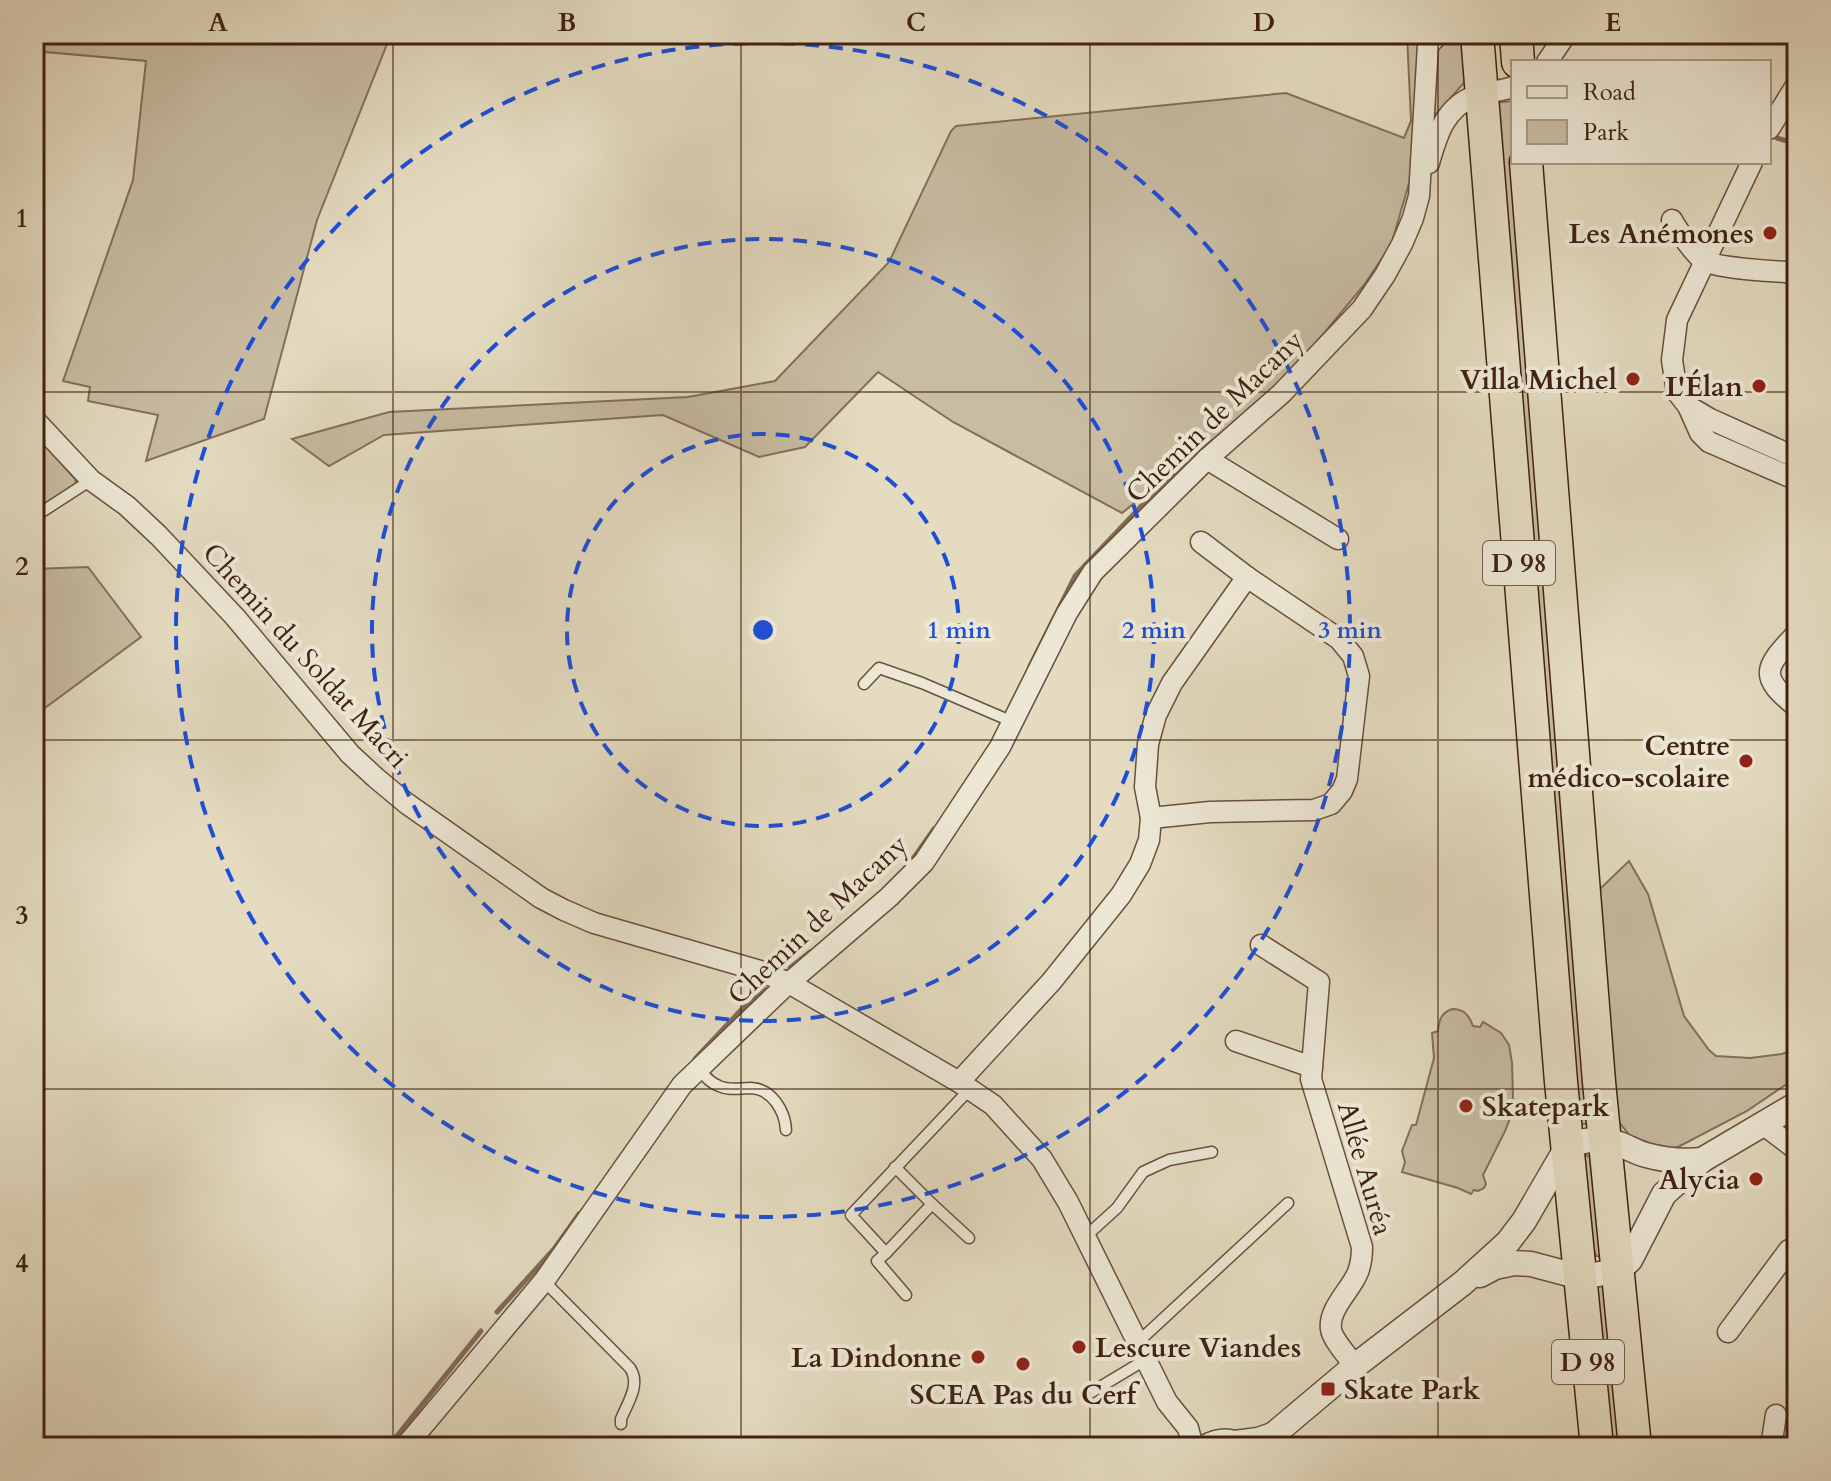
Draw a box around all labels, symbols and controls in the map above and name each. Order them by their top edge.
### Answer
text: A [208,5,228,40]
text: B [558,5,576,40]
text: C [906,5,926,40]
text: D [1253,5,1275,40]
text: E [1605,5,1621,40]
legend [1511,60,1771,164]
text: Road [1583,76,1636,109]
text: Park [1583,116,1629,149]
text: 1 [15,201,29,236]
place label: Les Anémones [1569,215,1754,253]
marker: Les Anémones [1761,224,1779,242]
street label: Chemin de Macany [1117,322,1312,512]
place label: Villa Michel [1460,361,1617,399]
place label: L'Élan [1665,368,1743,406]
marker: Villa Michel [1624,370,1642,388]
marker: L'Élan [1750,377,1768,395]
street label: Chemin du Soldat Macri [194,535,417,777]
road number: D 98 [1483,541,1555,585]
text: 2 [15,549,29,584]
text: 1 min [927,614,992,647]
text: 2 min [1122,614,1187,647]
text: 3 min [1318,614,1383,647]
centre of rings [749,616,777,644]
place label: Centre médico-scolaire [1528,727,1730,797]
marker: Centre médico-scolaire [1737,752,1755,770]
street label: Chemin de Macany [719,826,916,1013]
text: 3 [15,898,29,933]
place label: Skatepark [1482,1088,1610,1126]
street label: Allée Auréa [1328,1097,1402,1240]
marker: Skatepark [1457,1097,1475,1115]
place label: Alycia [1659,1161,1740,1199]
marker: Alycia [1747,1170,1765,1188]
text: 4 [15,1246,29,1281]
place label: Lescure Viandes [1095,1329,1301,1367]
marker: Lescure Viandes [1070,1338,1088,1356]
place label: La Dindonne [791,1339,962,1377]
road number: D 98 [1552,1340,1624,1384]
marker: La Dindonne [969,1348,987,1366]
marker: SCEA Pas du Cerf [1014,1355,1032,1373]
place label: Skate Park [1344,1371,1481,1409]
place label: SCEA Pas du Cerf [910,1376,1141,1414]
marker: Skate Park [1319,1380,1337,1398]

